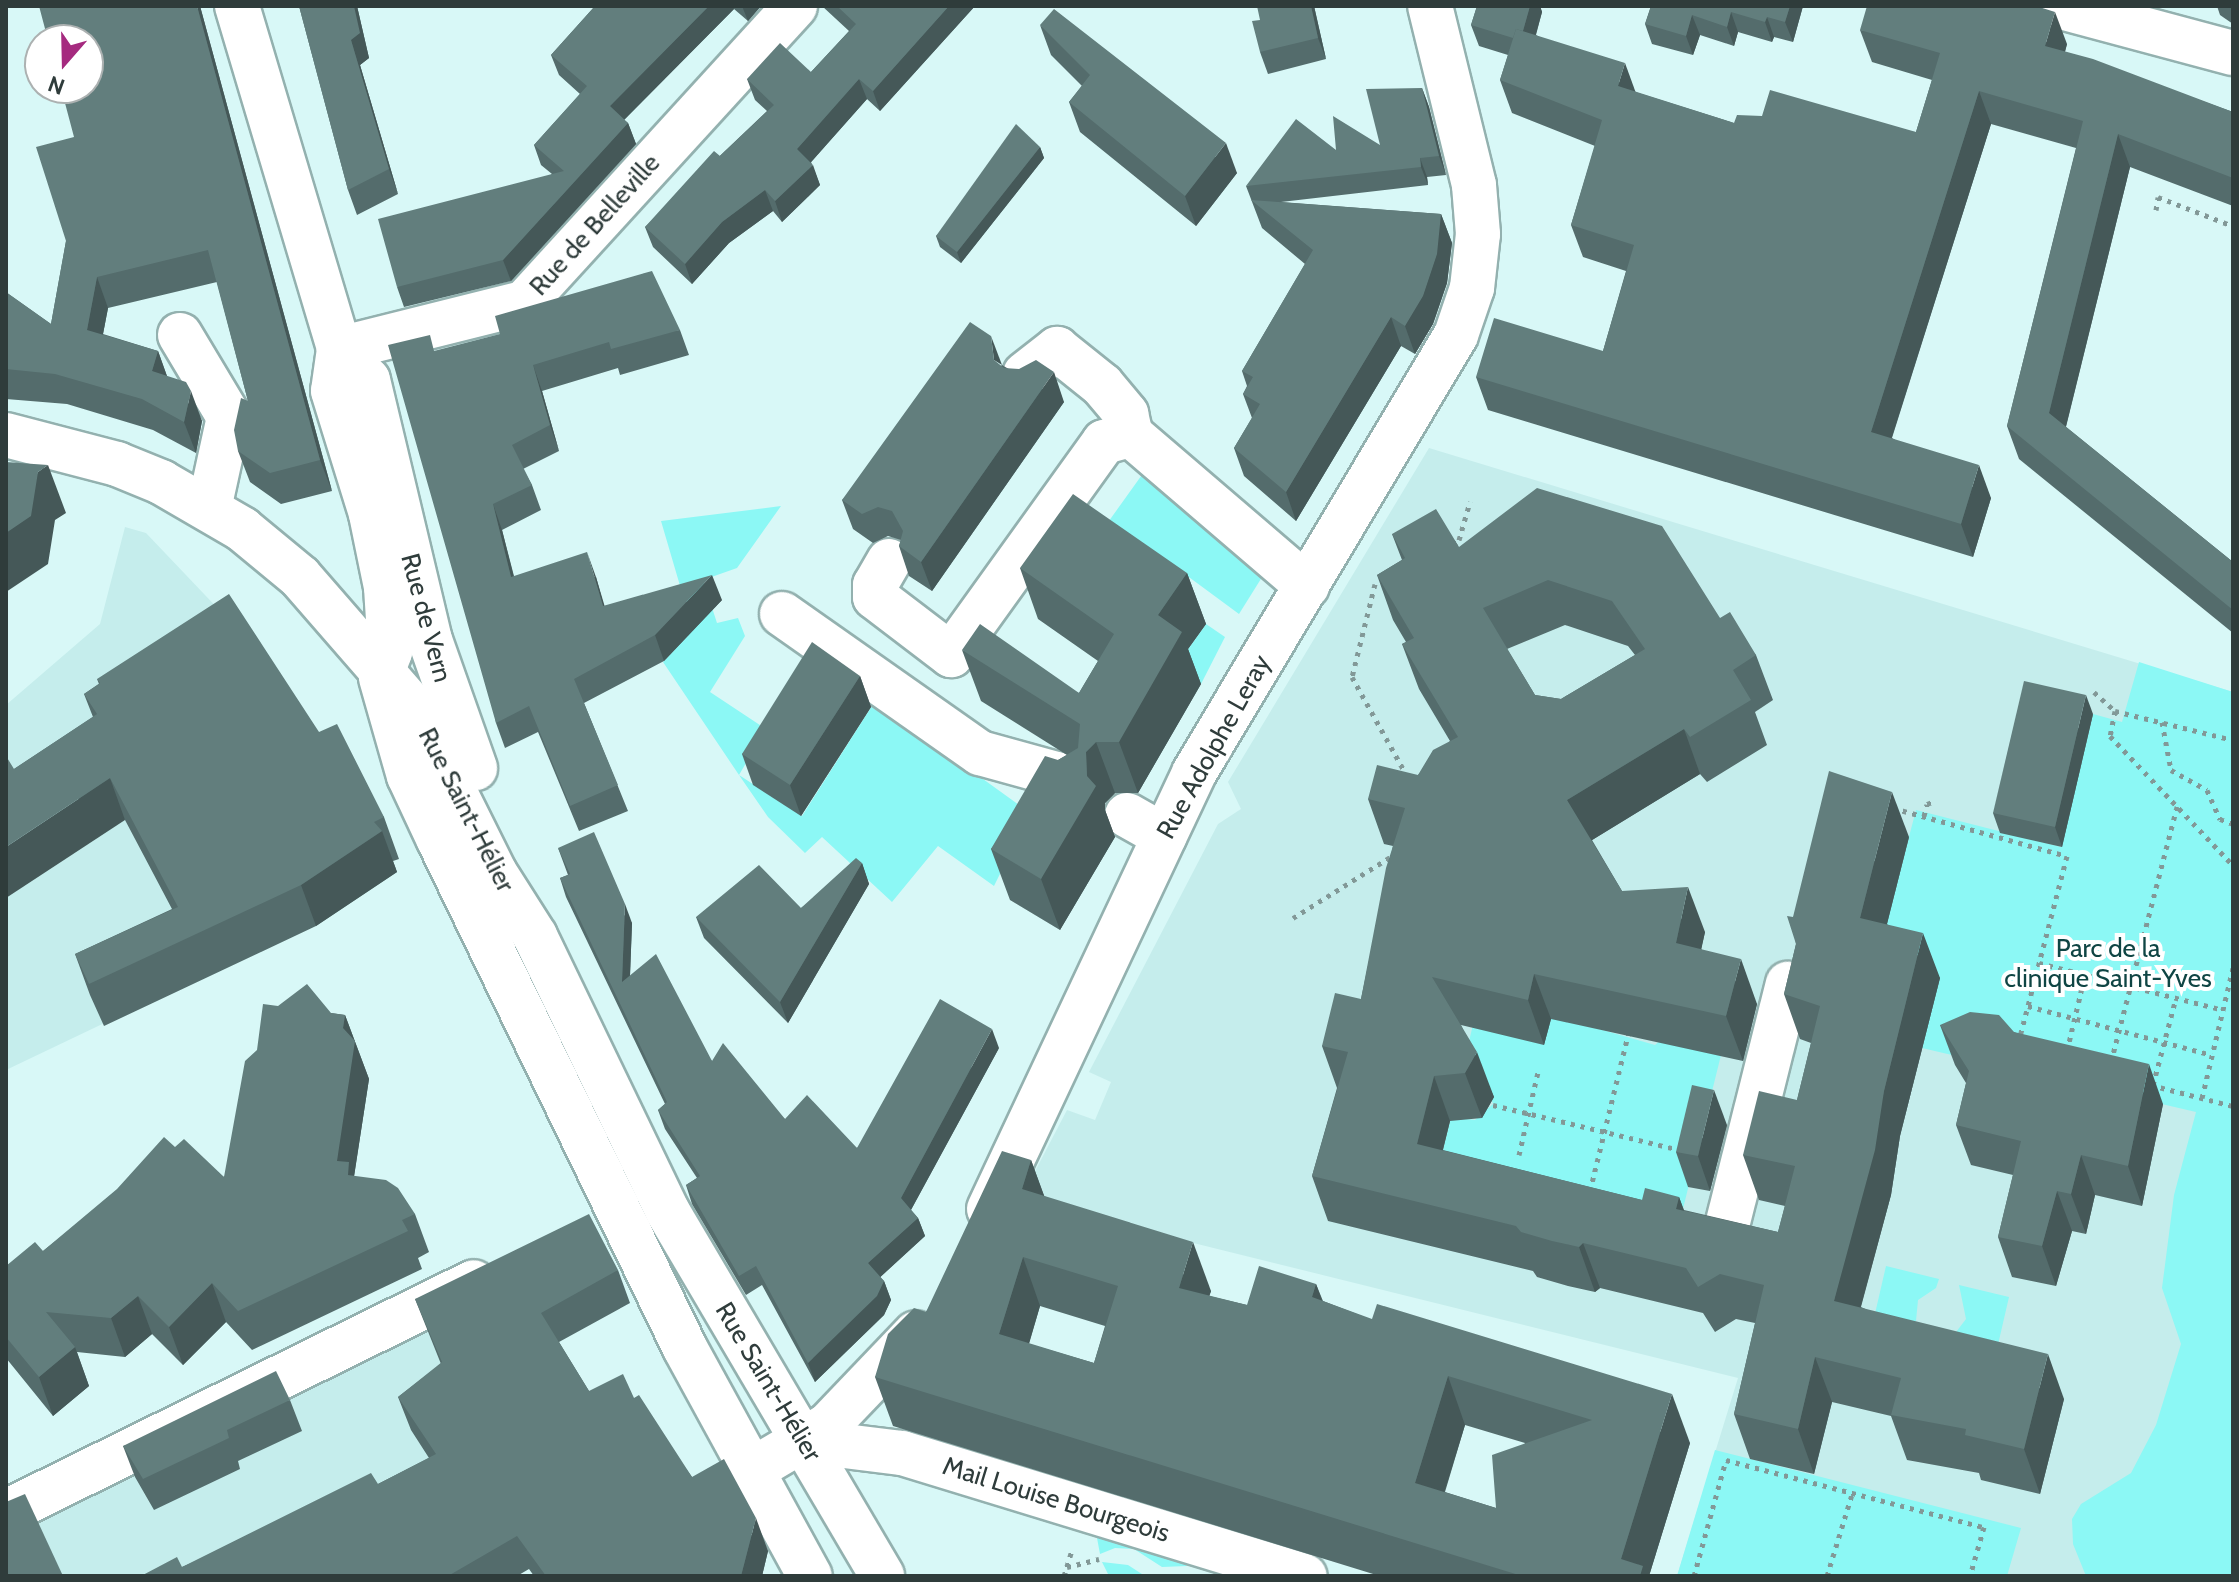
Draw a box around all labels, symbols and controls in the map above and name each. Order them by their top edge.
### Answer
north arrow [24,24,104,104]
text: N [44,70,68,100]
street label: Rue de Belleville [523,148,667,302]
street label: Rue de Vern [394,550,458,686]
street label: Rue Adolphe Leray [1150,649,1278,845]
street label: Rue Saint-Hélier [411,723,521,897]
park label: Parc de la clinique Saint-Yves [2004,933,2212,994]
street label: Rue Saint-Hélier [708,1297,828,1467]
street label: Mail Louise Bourgeois [939,1451,1173,1549]

